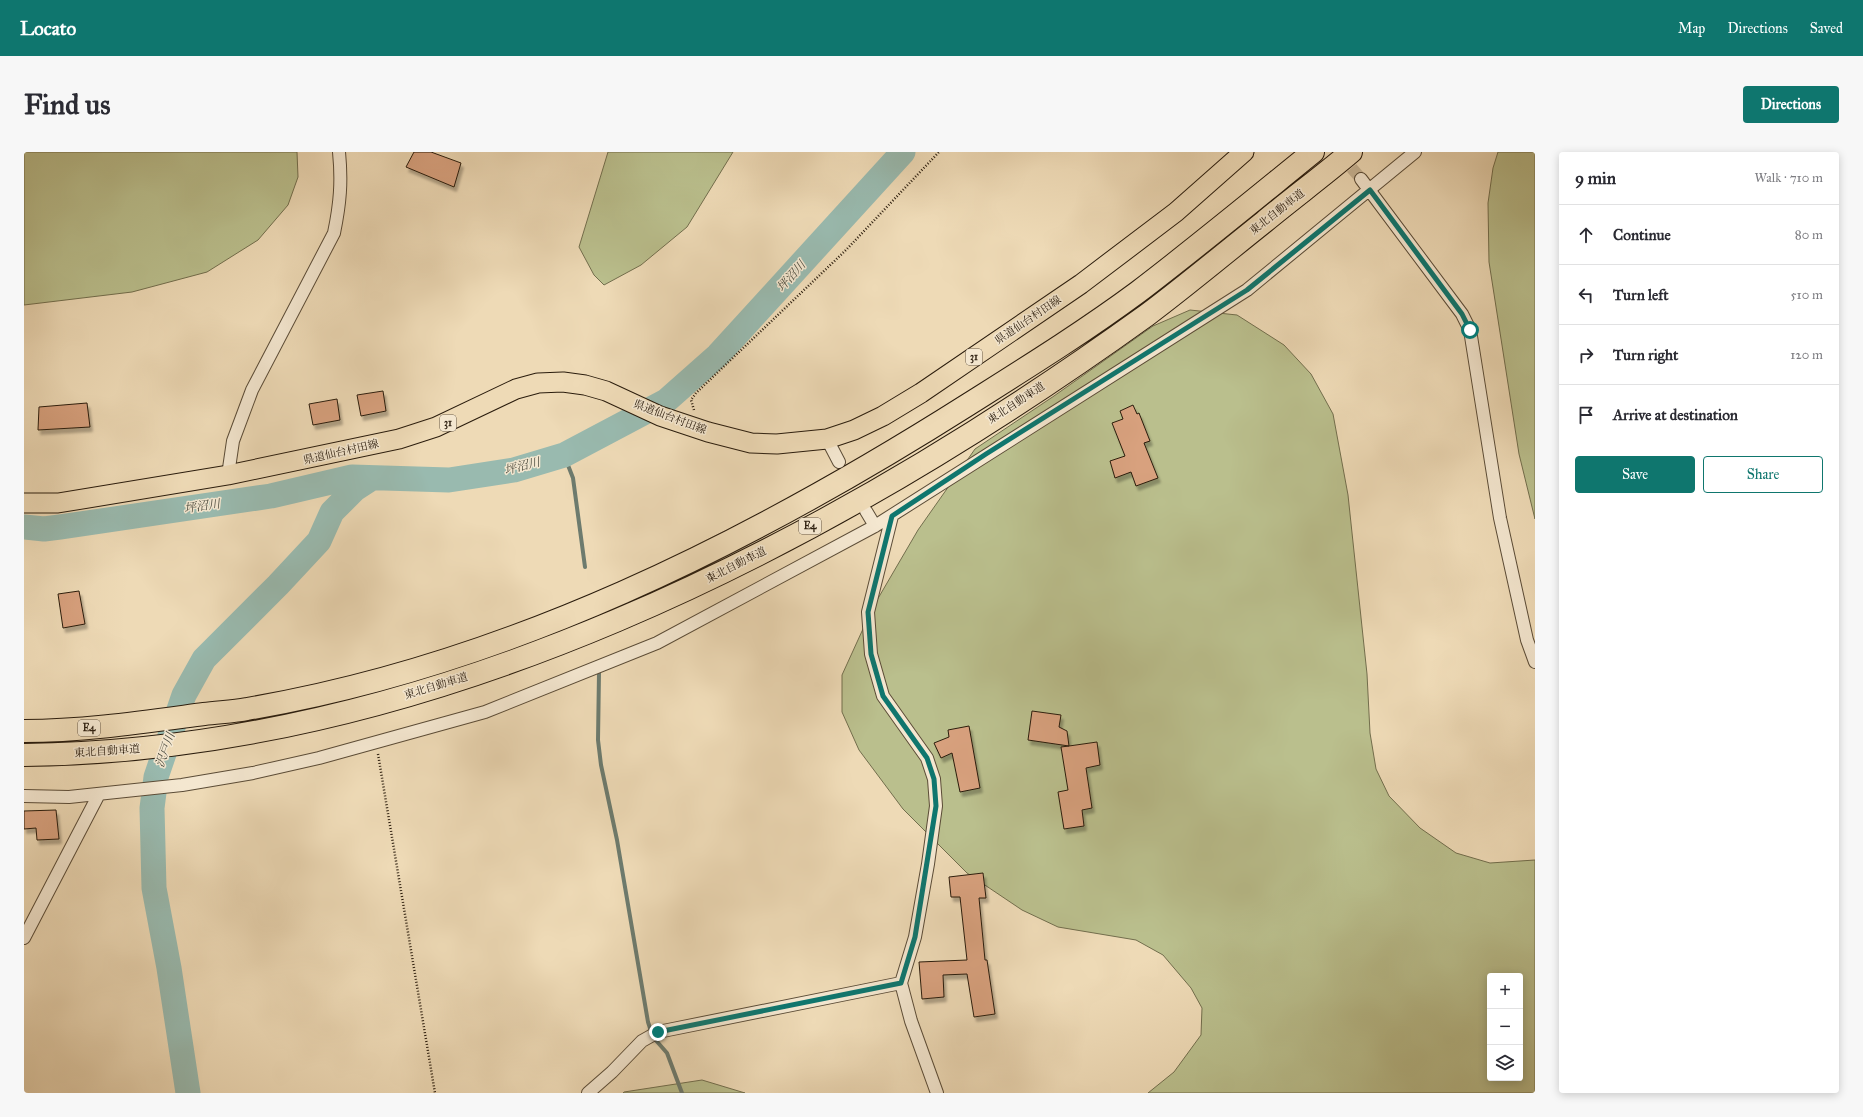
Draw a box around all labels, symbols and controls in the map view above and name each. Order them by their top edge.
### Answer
text: Locato [20,17,76,40]
text: Map [1678,20,1705,37]
text: Directions [1727,20,1788,37]
text: Saved [1810,20,1843,37]
button: Directions [1743,86,1839,123]
text: Find us [24,87,110,122]
text: 9 min [1575,168,1616,189]
text: Walk · 710 m [1754,170,1823,186]
street label: 東北自動車道 [1247,187,1307,237]
icon: ahead [1575,224,1597,246]
text: Continue [1613,226,1671,244]
text: 80 m [1795,227,1823,243]
water label: 坪沼川 [774,256,810,294]
icon: left [1575,284,1597,306]
text: Turn left [1613,286,1669,304]
text: 510 m [1791,287,1823,303]
street label: 県道仙台村田線 [992,293,1064,347]
route start [1461,321,1479,339]
icon: right [1575,344,1597,366]
text: Turn right [1613,346,1678,364]
text: 120 m [1790,347,1823,363]
road number: 31 [966,349,982,365]
street label: 東北自動車道 [985,380,1047,426]
street label: 県道仙台村田線 [632,397,708,437]
icon: arrive [1575,404,1597,426]
text: Arrive at destination [1613,406,1738,424]
road number: 31 [440,415,456,431]
street label: 県道仙台村田線 [302,437,380,467]
water label: 坪沼川 [503,454,543,477]
button: Save [1575,456,1695,493]
button: Share [1703,456,1823,493]
water label: 坪沼川 [183,496,223,515]
road number: E4 [799,518,821,534]
street label: 東北自動車道 [704,544,768,586]
street label: 東北自動車道 [403,670,469,702]
road number: E4 [78,720,100,736]
water label: 沢戸川 [153,729,178,769]
street label: 東北自動車道 [74,742,140,760]
map controls [1487,973,1523,1081]
button: + [1487,973,1523,1009]
button: − [1487,1009,1523,1045]
route end [649,1023,667,1041]
button: layers [1487,1045,1523,1081]

